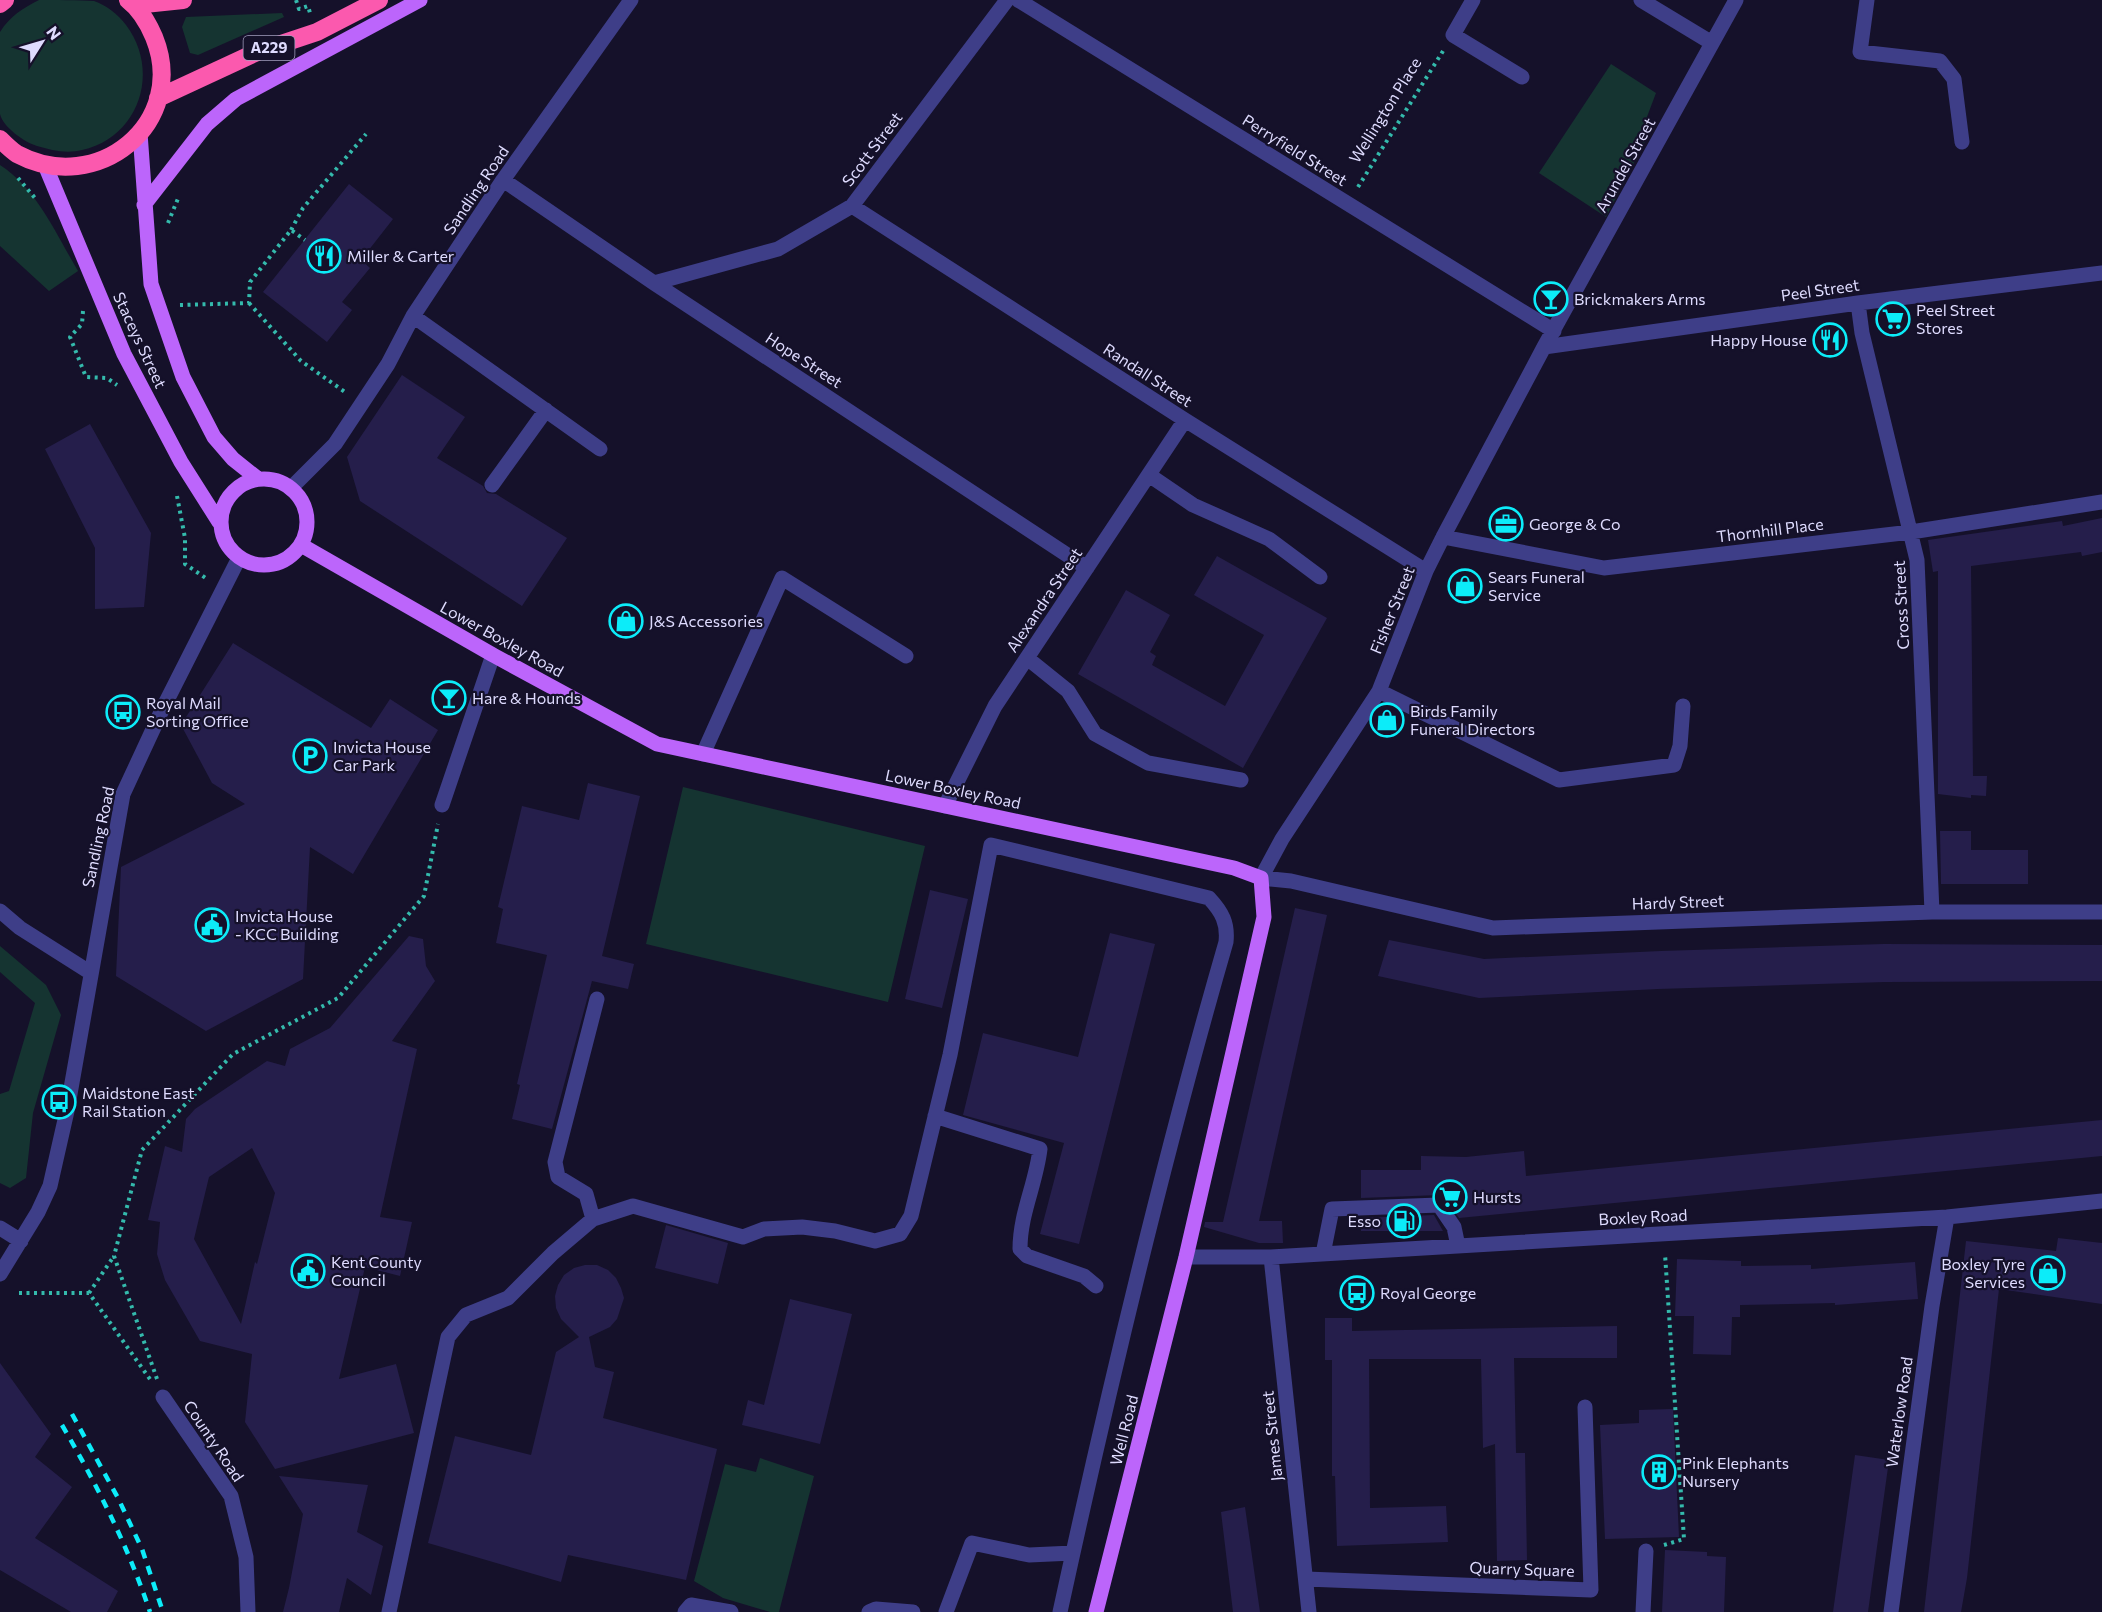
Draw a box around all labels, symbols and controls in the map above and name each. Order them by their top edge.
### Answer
north arrow [12,12,72,72]
text: N [43,22,66,43]
road number: A229 [244,36,294,60]
street label: Wellington Place [1345,53,1425,166]
street label: Scott Street [837,107,906,190]
street label: Perryfield Street [1239,110,1351,190]
street label: Arundel Street [1591,114,1659,216]
street label: Sandling Road [439,142,512,238]
restaurant icon: Miller & Carter [306,238,342,274]
place label: Miller & Carter [347,246,455,265]
street label: Peel Street [1779,275,1861,304]
bar icon: Brickmakers Arms [1533,281,1569,317]
street label: Staceys Street [110,289,171,391]
place label: Brickmakers Arms [1574,289,1706,308]
place label: Peel Street Stores [1916,300,1995,337]
supermarket icon: Peel Street Stores [1875,301,1911,337]
restaurant icon: Happy House [1812,322,1848,358]
street label: Hope Street [762,328,847,392]
place label: Happy House [1710,330,1807,349]
street label: Randall Street [1100,339,1197,411]
office icon: George & Co [1488,506,1524,542]
place label: George & Co [1529,514,1620,533]
street label: Thornhill Place [1715,514,1825,546]
street label: Alexandra Street [1002,544,1086,655]
street label: Cross Street [1889,560,1912,650]
street label: Fisher Street [1365,563,1418,656]
place label: Sears Funeral Service [1488,567,1585,604]
shop icon: Sears Funeral Service [1447,568,1483,604]
street label: Lower Boxley Road [437,597,567,680]
shop icon: J&S Accessories [608,603,644,639]
place label: J&S Accessories [649,611,763,630]
bar icon: Hare & Hounds [431,680,467,716]
place label: Hare & Hounds [472,688,581,707]
place label: Royal Mail Sorting Office [146,693,249,730]
bus stop icon: Royal Mail Sorting Office [105,694,141,730]
place label: Birds Family Funeral Directors [1410,701,1535,738]
shop icon: Birds Family Funeral Directors [1369,702,1405,738]
place label: Invicta House Car Park [333,737,431,774]
parking icon: Invicta House Car Park [292,738,328,774]
street label: Lower Boxley Road [884,765,1023,812]
street label: Sandling Road [78,785,117,889]
street label: Hardy Street [1632,890,1725,913]
place label: Invicta House - KCC Building [235,906,339,943]
public building icon: Invicta House - KCC Building [194,907,230,943]
place label: Maidstone East Rail Station [82,1083,195,1120]
bus stop icon: Maidstone East Rail Station [41,1084,77,1120]
supermarket icon: Hursts [1432,1179,1468,1215]
place label: Hursts [1473,1187,1521,1206]
fuel station icon: Esso [1386,1203,1422,1239]
street label: Boxley Road [1598,1205,1688,1228]
place label: Esso [1347,1211,1381,1230]
place label: Kent County Council [331,1252,422,1289]
public building icon: Kent County Council [290,1253,326,1289]
place label: Boxley Tyre Services [1941,1254,2025,1291]
shop icon: Boxley Tyre Services [2030,1255,2066,1291]
bus stop icon: Royal George [1339,1275,1375,1311]
place label: Royal George [1380,1283,1476,1302]
street label: Waterlow Road [1881,1355,1916,1469]
street label: James Street [1257,1389,1286,1482]
street label: Well Road [1106,1393,1141,1467]
street label: County Road [180,1396,249,1485]
place label: Pink Elephants Nursery [1682,1453,1789,1490]
building icon: Pink Elephants Nursery [1641,1454,1677,1490]
street label: Quarry Square [1469,1557,1575,1580]

